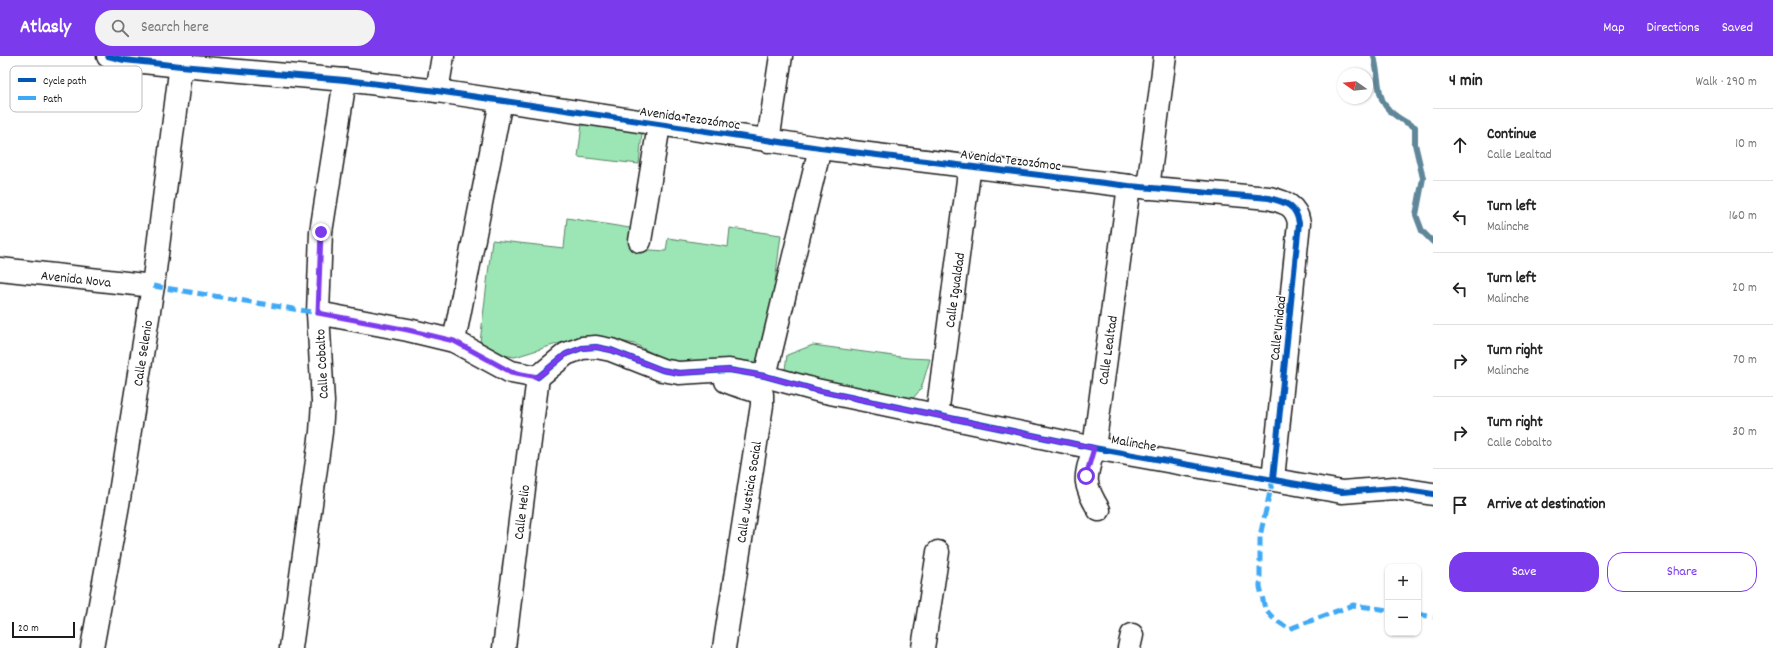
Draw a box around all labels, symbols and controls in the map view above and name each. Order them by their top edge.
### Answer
search box [95,10,375,46]
text: Atlasly [20,15,71,42]
icon: search [109,17,131,39]
text: Search here [141,17,209,39]
text: Map [1603,18,1625,38]
text: Directions [1647,18,1700,38]
text: Saved [1722,18,1753,38]
legend [10,66,142,112]
north arrow [1337,68,1373,104]
text: 4 min [1449,70,1483,94]
text: Walk · 290 m [1695,73,1757,92]
text: Cycle path [43,74,87,90]
text: Path [43,92,62,108]
street label: Avenida Tezozómoc [638,102,742,136]
text: Continue [1487,124,1536,146]
icon: ahead [1449,134,1471,156]
text: 10 m [1735,135,1757,154]
street label: Avenida Tezozómoc [959,145,1063,177]
text: Calle Lealtad [1487,146,1552,165]
text: Turn left [1487,196,1536,218]
icon: left [1449,206,1471,228]
text: 160 m [1729,207,1757,226]
text: Malinche [1487,218,1529,237]
route end [312,223,330,241]
street label: Calle Igualdad [941,251,971,329]
street label: Avenida Nova [40,266,112,294]
text: Turn left [1487,268,1536,290]
icon: left [1449,278,1471,300]
text: 20 m [1732,279,1757,298]
text: Malinche [1487,290,1529,309]
street label: Calle Unidad [1266,295,1292,362]
street label: Calle Lealtad [1094,314,1124,386]
street label: Calle Selenio [129,319,159,388]
street label: Calle Cobalto [311,328,335,399]
text: Turn right [1487,340,1543,362]
icon: right [1449,350,1471,372]
text: 70 m [1733,351,1757,370]
text: Malinche [1487,362,1529,381]
text: Turn right [1487,412,1543,434]
icon: right [1449,422,1471,444]
text: 30 m [1732,423,1757,442]
street label: Malinche [1110,430,1158,458]
text: Calle Cobalto [1487,434,1552,453]
street label: Calle Justicia Social [732,439,768,545]
route start [1077,467,1095,485]
street label: Calle Helio [510,484,536,541]
icon: arrive [1449,494,1471,516]
text: Arrive at destination [1487,494,1605,516]
button: Save [1449,552,1599,592]
button: Share [1607,552,1757,592]
map controls [1385,564,1421,636]
button: + [1385,564,1421,600]
button: − [1385,600,1421,636]
scale bar [12,620,75,639]
text: 20 m [18,621,39,637]

